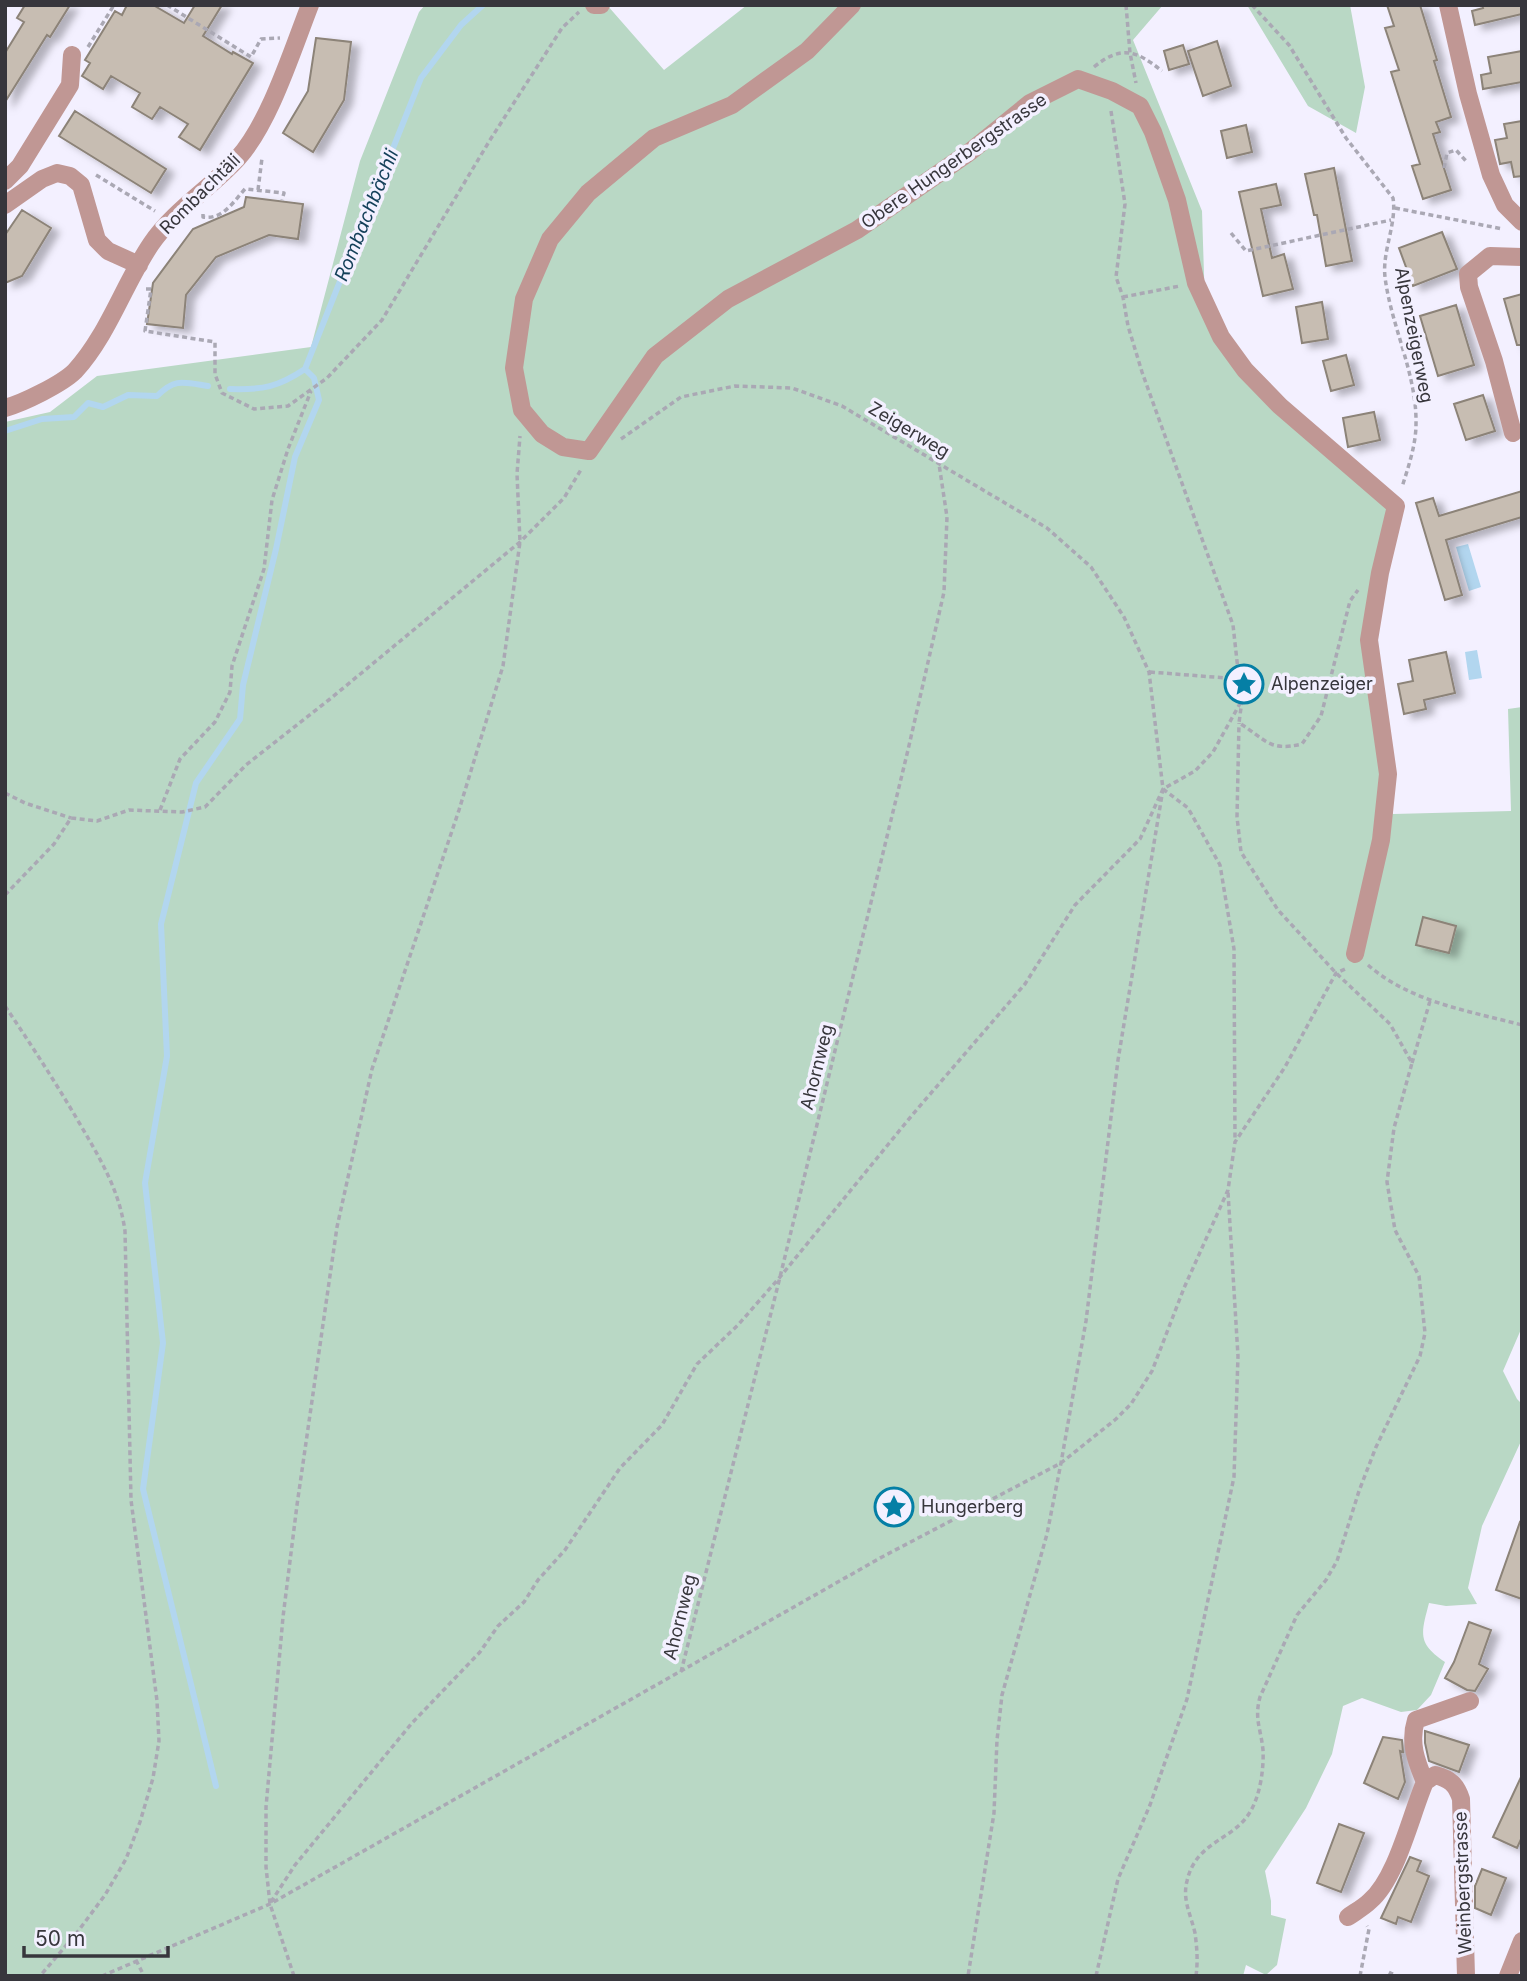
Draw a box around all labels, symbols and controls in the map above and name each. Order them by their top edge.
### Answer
street label: Obere Hungerbergstrasse [857,89,1050,233]
water label: Rombachbächli [330,146,404,284]
street label: Rombachtäli [155,149,244,238]
street label: Alpenzeigerweg [1391,265,1438,405]
street label: Zeigerweg [865,397,953,462]
place icon: Alpenzeiger [1223,663,1265,705]
place label: Alpenzeiger [1271,673,1373,694]
street label: Ahornweg [796,1022,837,1112]
place icon: Hungerberg [873,1486,915,1528]
place label: Hungerberg [921,1496,1023,1517]
street label: Ahornweg [659,1572,700,1662]
street label: Weinbergstrasse [1450,1811,1475,1955]
scale bar [24,1914,168,1958]
text: 50 m [35,1926,85,1951]

